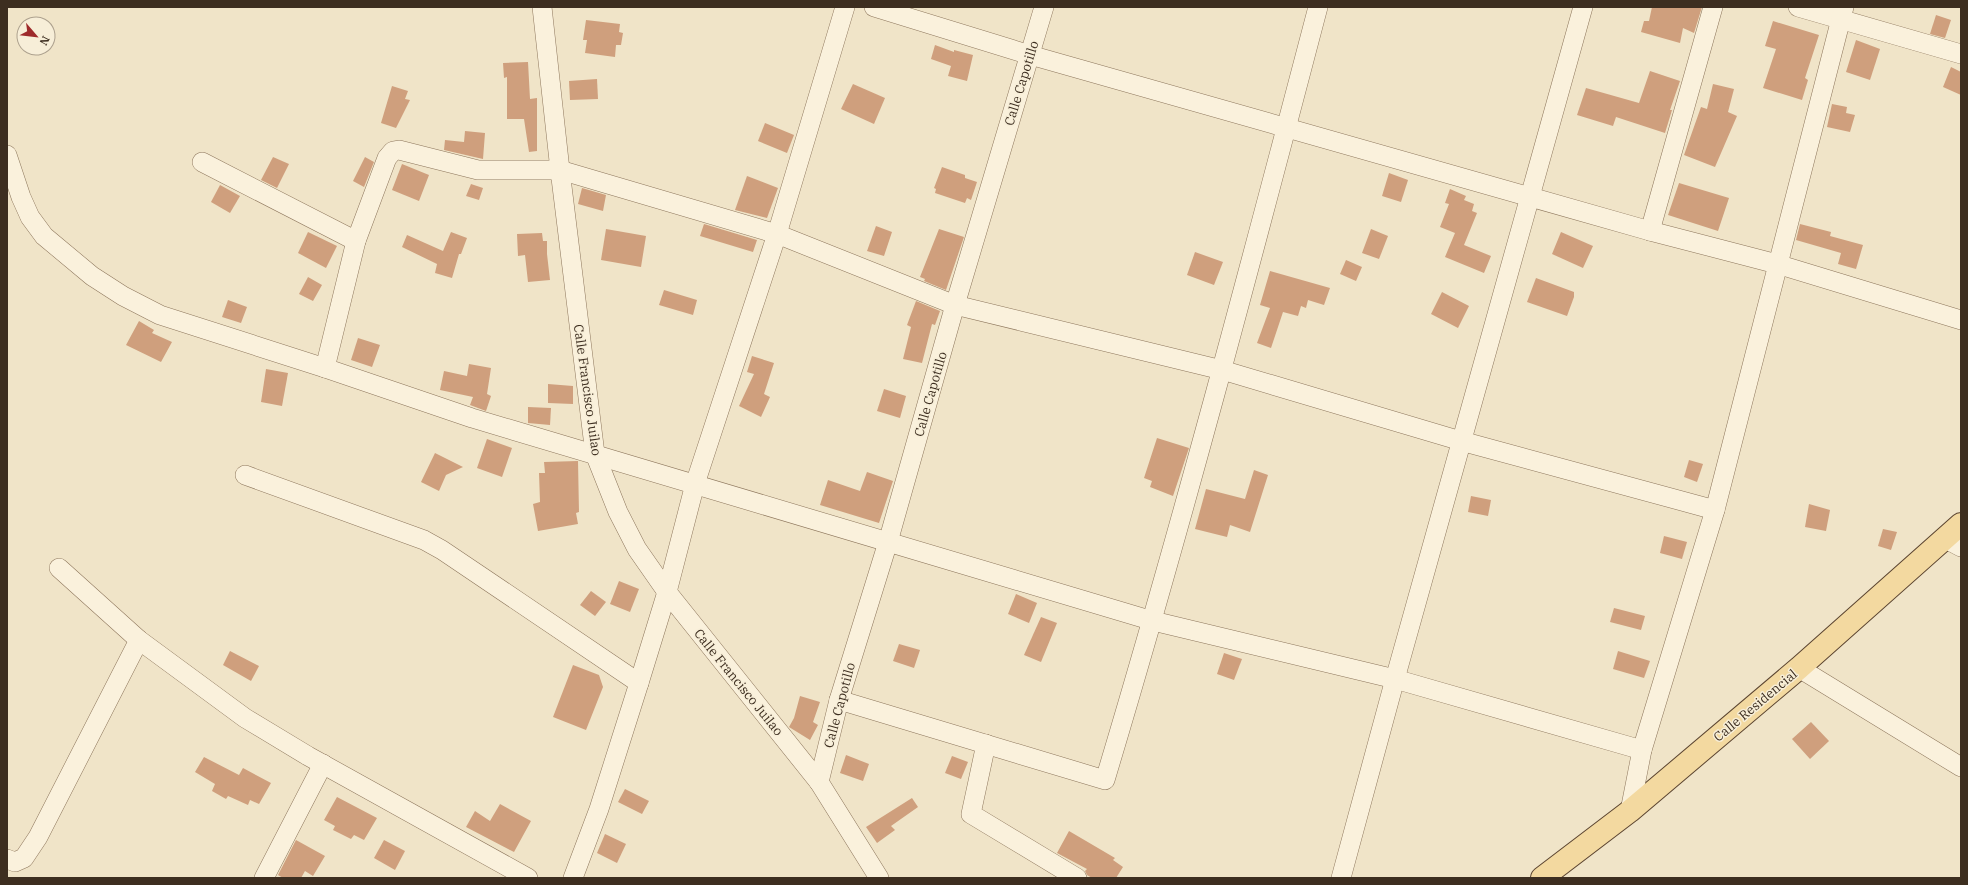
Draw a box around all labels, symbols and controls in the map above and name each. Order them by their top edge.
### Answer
north arrow [16,16,56,56]
text: N [36,34,53,48]
street label: Calle Capotillo [1001,39,1042,128]
street label: Calle Francisco Juilao [570,323,605,457]
street label: Calle Capotillo [910,350,951,439]
street label: Calle Francisco Juilao [690,625,787,739]
street label: Calle Capotillo [820,661,859,750]
street label: Calle Residencial [1710,665,1801,745]

